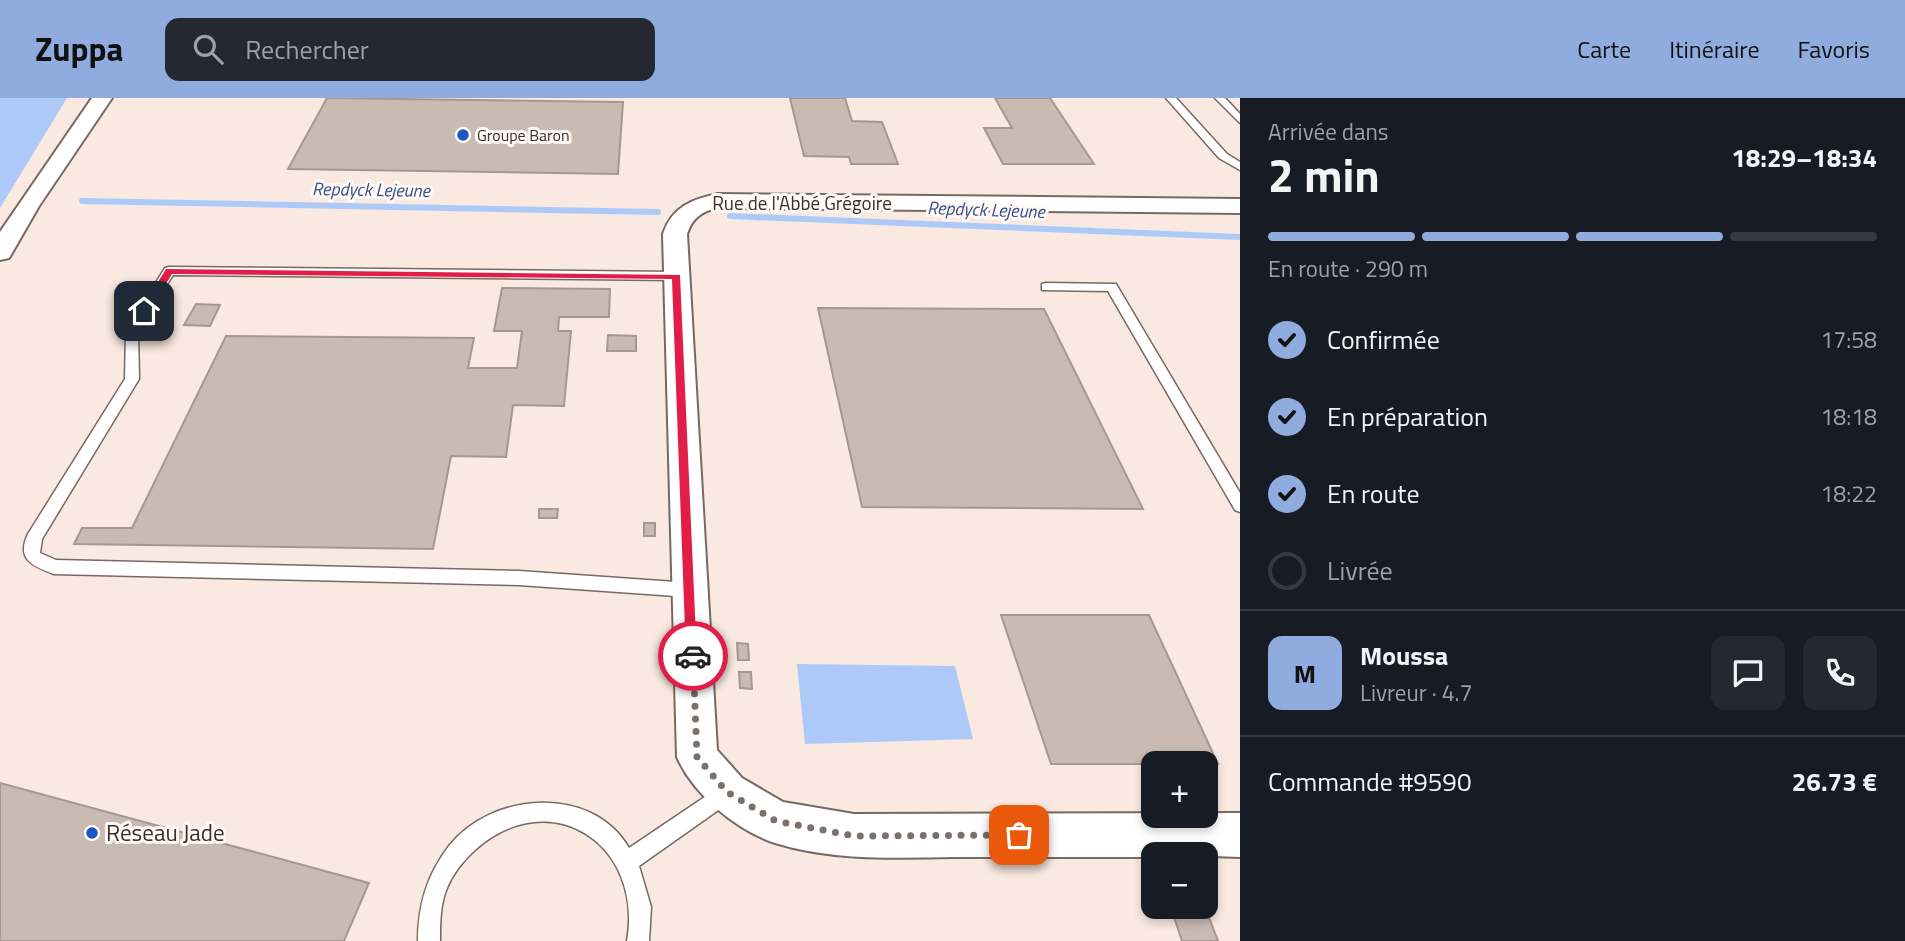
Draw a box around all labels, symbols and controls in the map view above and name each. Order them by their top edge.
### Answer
search box [165,18,655,81]
text: Zuppa [35,24,123,74]
icon: search [189,30,227,68]
text: Rechercher [245,30,369,69]
text: Carte [1577,31,1631,67]
text: Itinéraire [1669,31,1760,67]
text: Favoris [1798,31,1870,67]
text: Arrivée dans [1268,114,1389,149]
place label: Groupe Baron [477,123,570,147]
marker: Groupe Baron [455,127,471,143]
text: 18:29–18:34 [1731,138,1877,177]
text: 2 min [1268,140,1380,210]
water label: Repdyck Lejeune [312,175,432,204]
street label: Rue de l'Abbé Grégoire [712,188,892,217]
water label: Repdyck Lejeune [927,194,1047,225]
text: En route · 290 m [1268,251,1428,286]
pin [114,281,174,341]
icon: home [125,292,163,330]
text: Confirmée [1327,320,1440,359]
icon: check [1268,321,1306,359]
text: 17:58 [1820,322,1877,357]
text: En préparation [1327,397,1488,436]
icon: check [1268,398,1306,436]
text: 18:18 [1820,399,1877,434]
text: En route [1327,474,1420,513]
icon: check [1268,475,1306,513]
text: 18:22 [1820,476,1877,511]
text: Livrée [1327,551,1393,590]
courier [658,621,728,691]
text: Moussa [1360,636,1448,675]
button: chat [1711,636,1785,710]
button: phone [1803,636,1877,710]
icon: car [674,637,712,675]
text: M [1294,654,1316,693]
text: Livreur · 4.7 [1360,675,1472,710]
map controls [1141,751,1218,919]
button: + [1141,751,1218,828]
text: Commande #9590 [1268,762,1471,801]
text: 26.73 € [1792,762,1877,801]
pin [989,805,1049,865]
place label: Réseau Jade [106,815,225,850]
icon: bag [1000,816,1038,854]
marker: Réseau Jade [84,825,100,841]
button: − [1141,842,1218,919]

